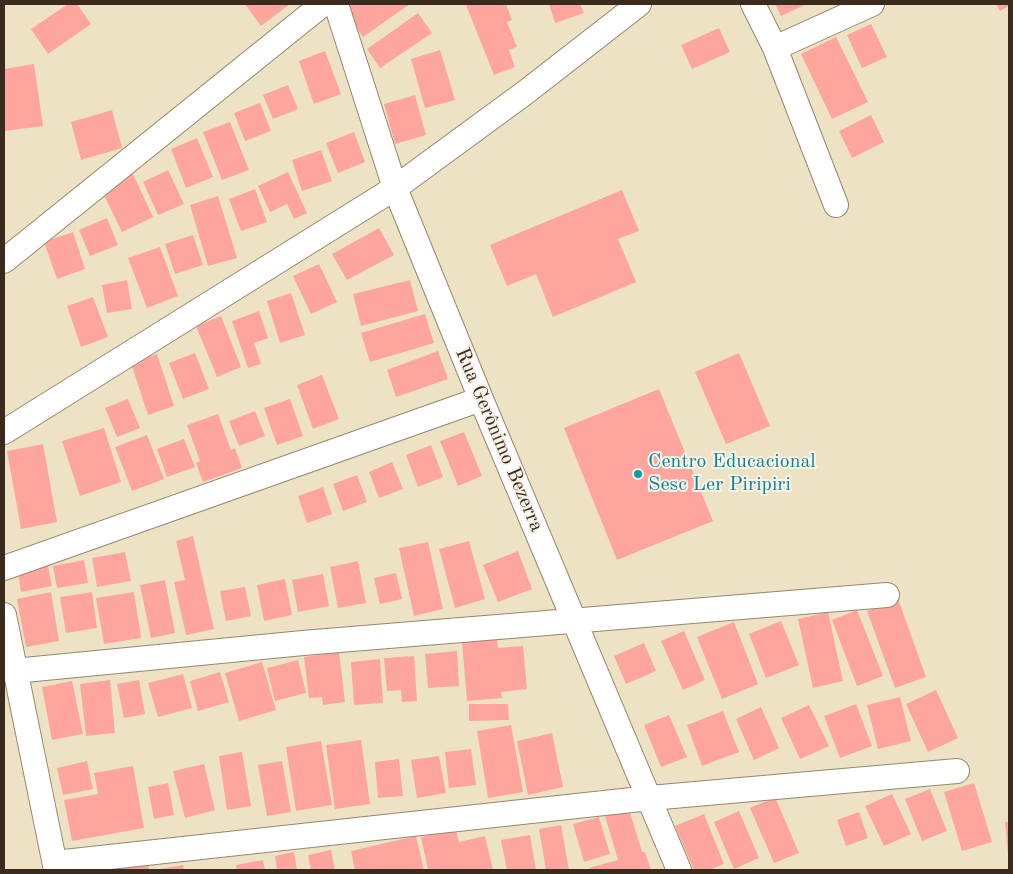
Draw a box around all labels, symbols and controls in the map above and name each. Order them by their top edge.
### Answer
street label: Rua Gerônimo Bezerra [449,345,549,535]
place label: Centro Educacional Sesc Ler Piripiri [648,450,816,497]
marker: Centro Educacional Sesc Ler Piripiri [632,468,644,480]

